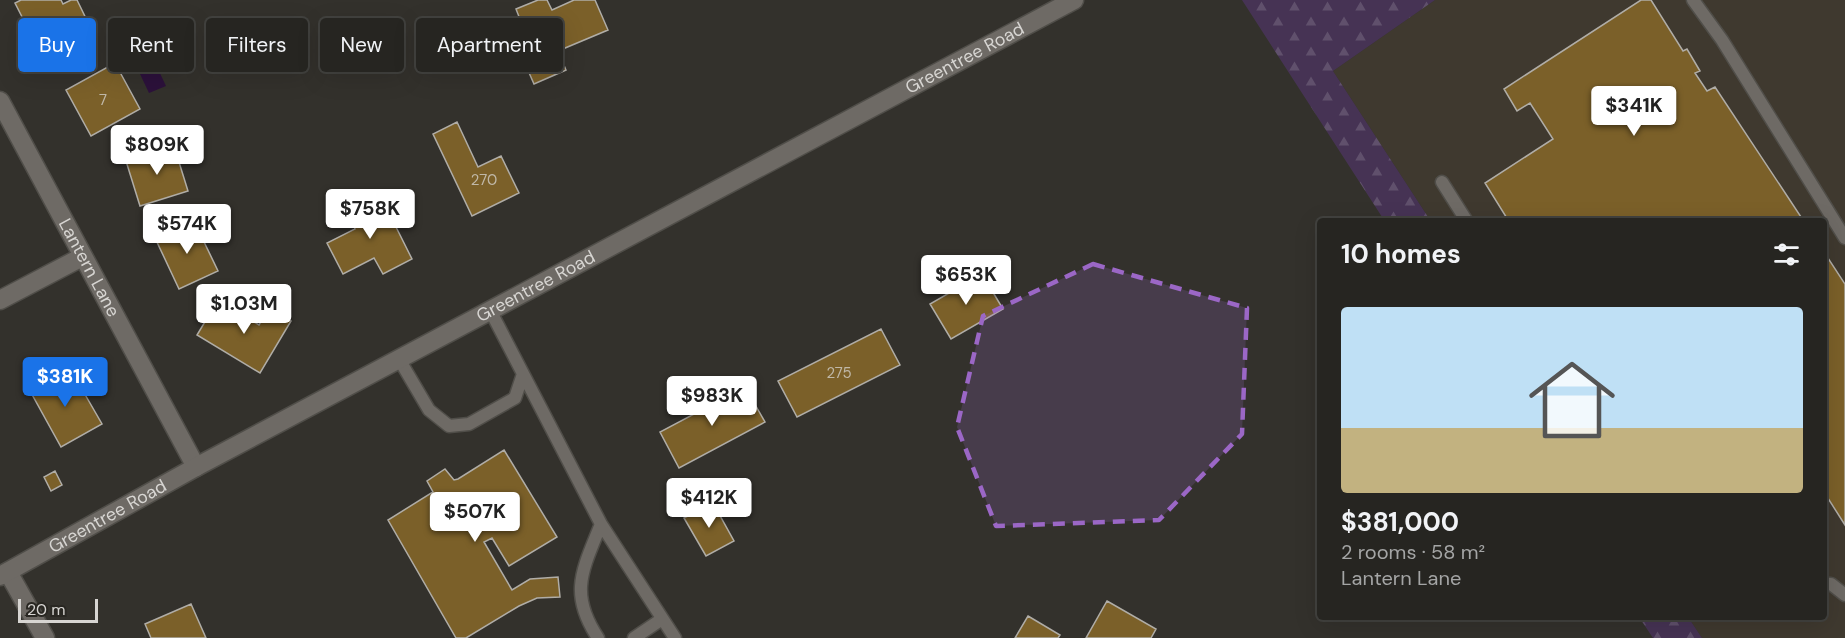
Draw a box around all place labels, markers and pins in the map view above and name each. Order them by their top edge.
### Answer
pin: $341K [1592,86,1676,137]
pin: $809K [115,125,199,176]
pin: $758K [328,189,412,240]
pin: $574K [145,204,229,255]
pin: $653K [924,255,1008,306]
pin: $1.03M [195,284,293,335]
pin: $381K [23,357,107,408]
pin: $983K [670,376,754,427]
pin: $412K [667,478,751,529]
pin: $507K [433,492,517,543]

